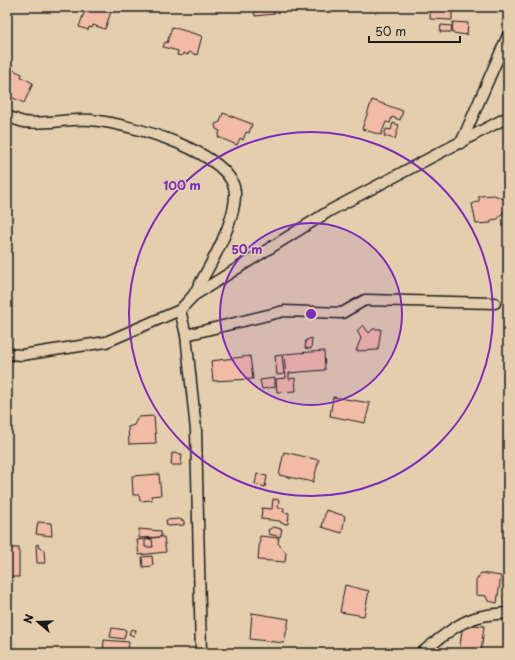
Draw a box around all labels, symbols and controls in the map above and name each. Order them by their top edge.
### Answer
scale bar [369,18,460,44]
text: 50 m [375,22,406,40]
text: 100 m [163,176,201,194]
text: 50 m [231,240,263,258]
centre of rings [304,307,318,321]
north arrow [18,602,58,642]
text: N [19,611,38,625]

